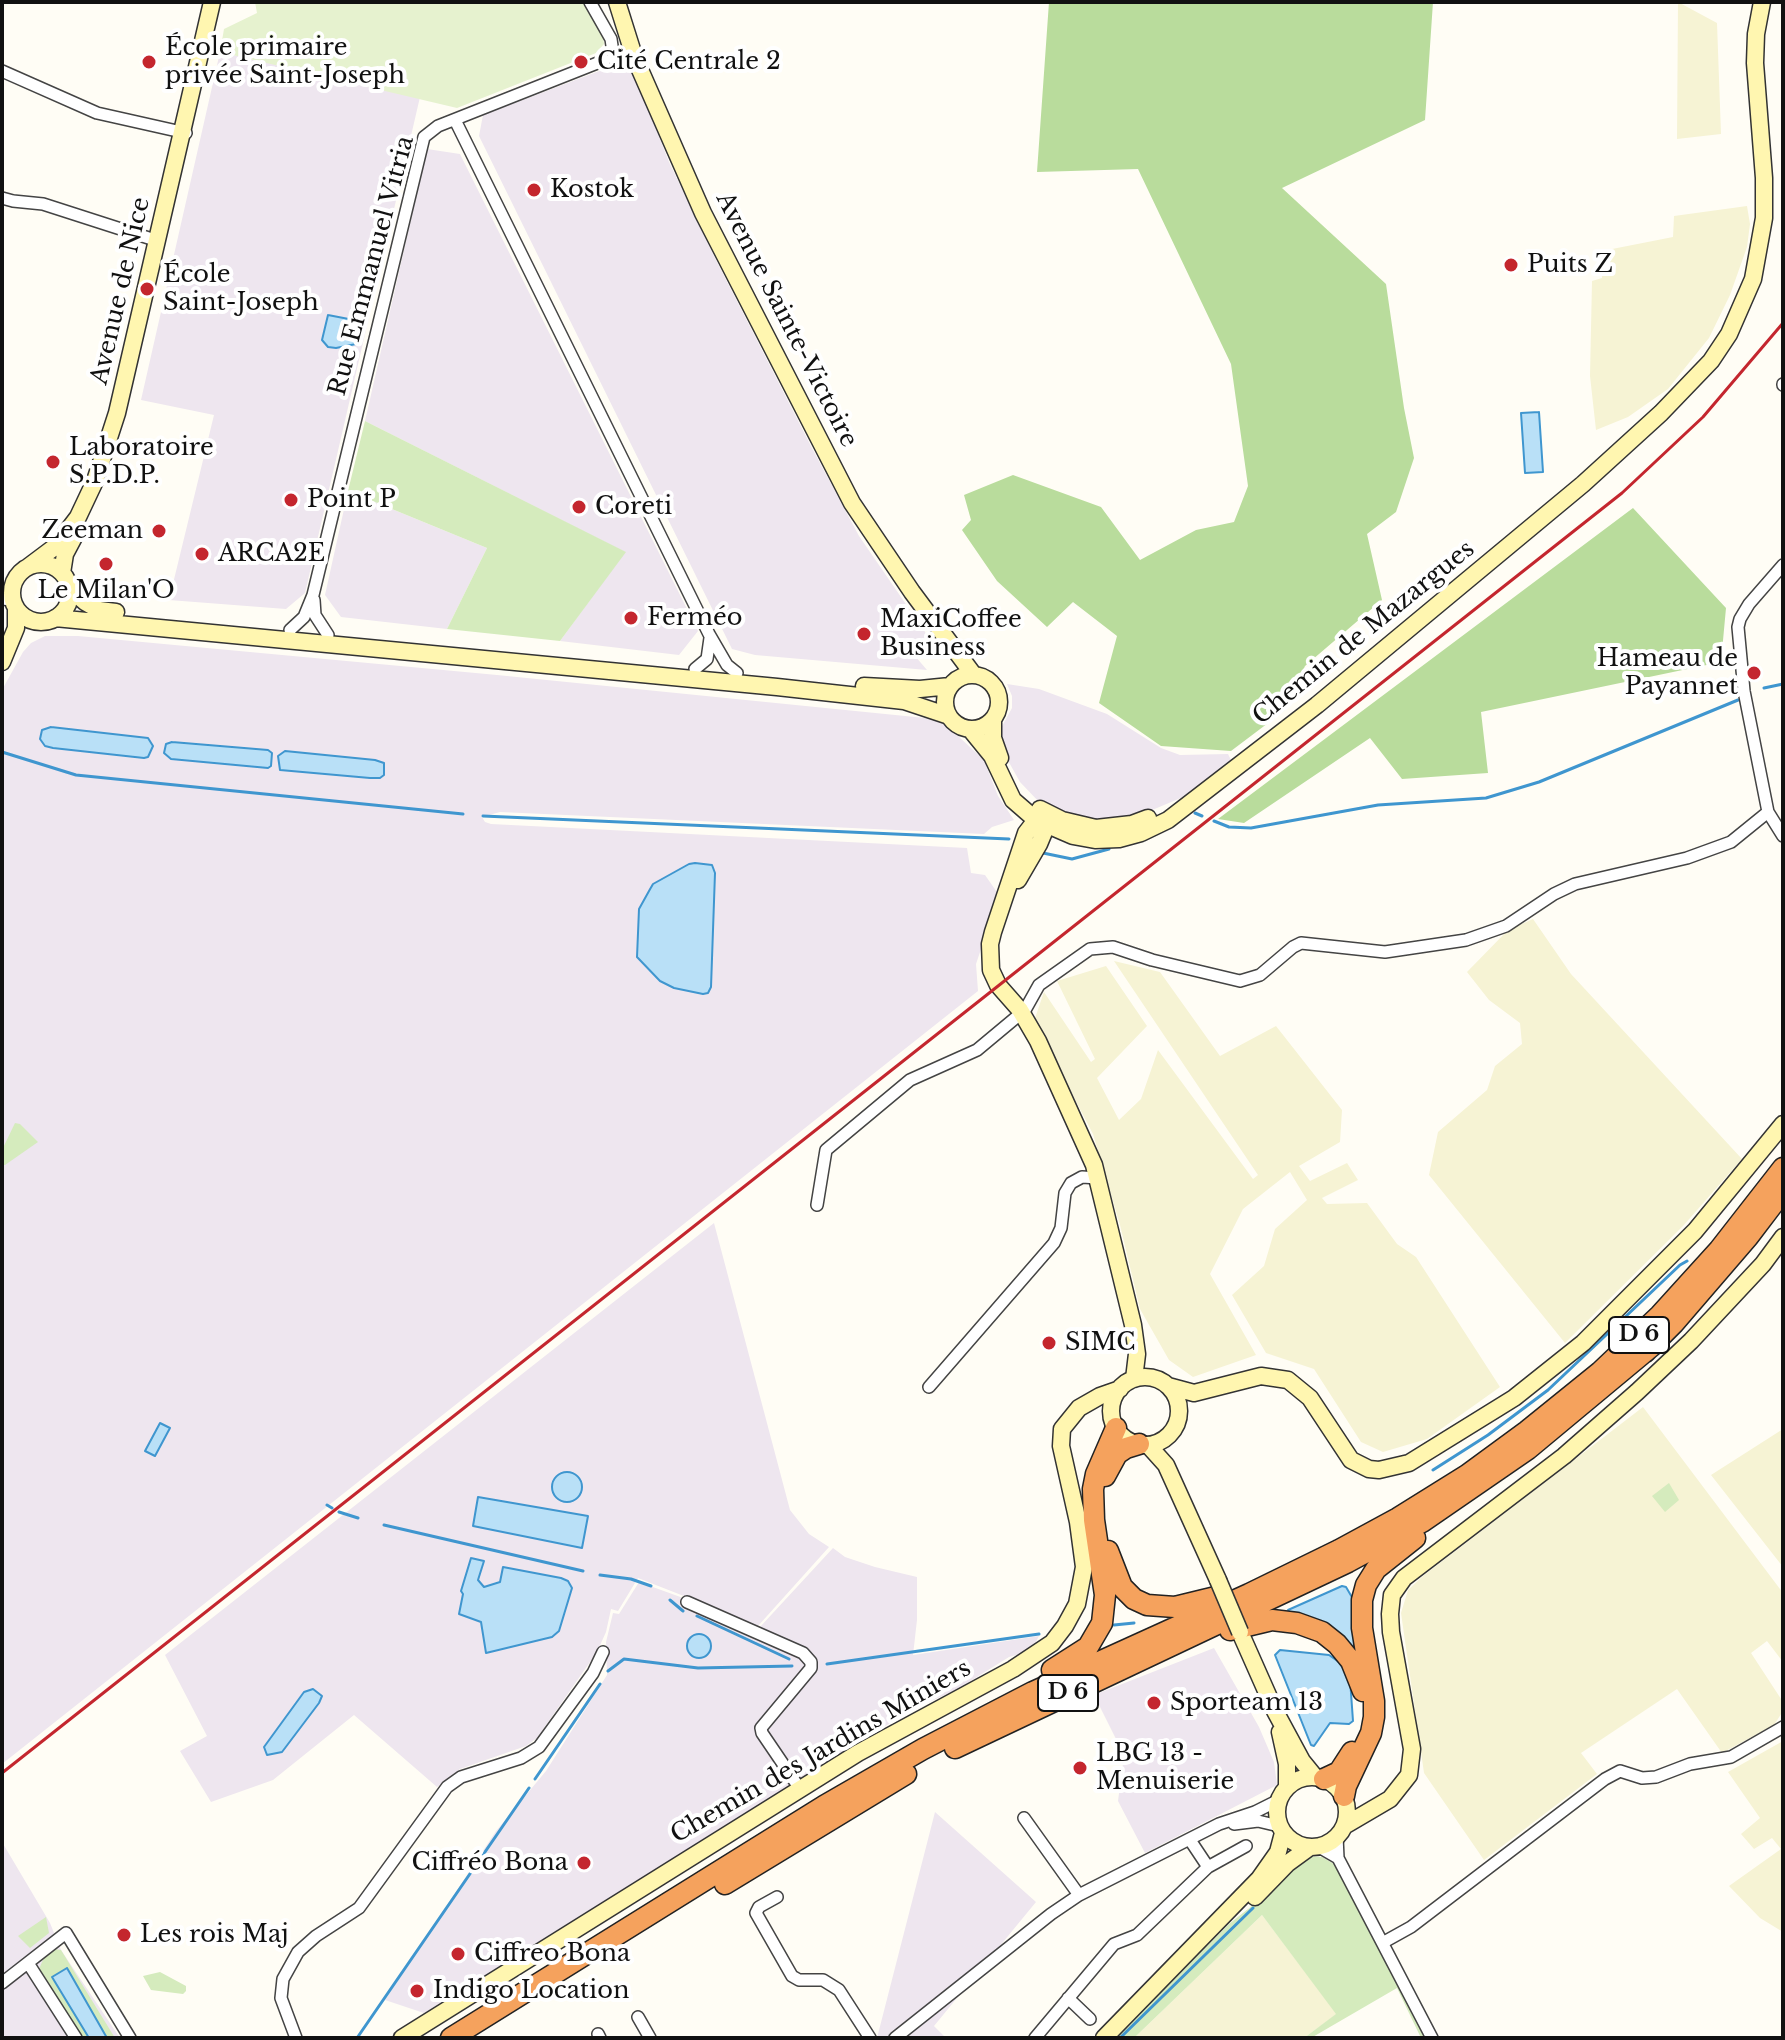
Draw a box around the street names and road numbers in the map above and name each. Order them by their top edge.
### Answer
street label: Rue Emmanuel Vitria [323,133,421,399]
street label: Avenue Sainte-Victoire [709,188,863,452]
street label: Avenue de Nice [85,195,157,387]
street label: Chemin de Mazargues [1248,535,1480,731]
road number: D 6 [1609,1317,1669,1353]
street label: Chemin des Jardins Miniers [666,1654,976,1850]
road number: D 6 [1038,1675,1098,1711]

